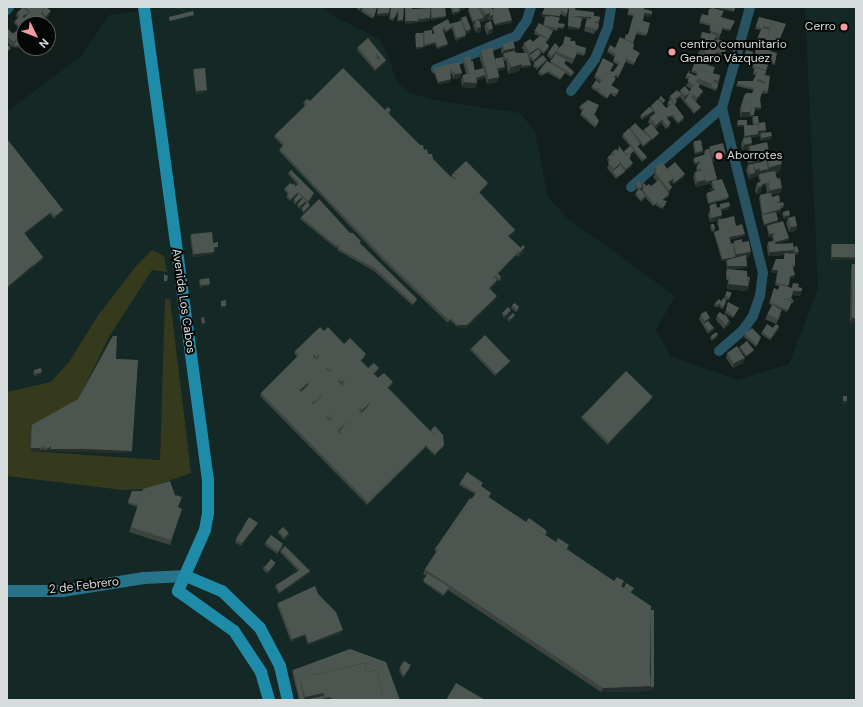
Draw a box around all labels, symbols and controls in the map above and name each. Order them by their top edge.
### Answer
north arrow [16,16,56,56]
place label: Cerro [805,20,836,34]
marker: Cerro [839,22,849,32]
text: N [36,36,52,51]
place label: centro comunitario Genaro Vázquez [680,38,787,66]
marker: centro comunitario Genaro Vázquez [667,47,677,57]
place label: Aborrotes [727,149,782,163]
marker: Aborrotes [714,151,724,161]
street label: Avenida Los Cabos [169,248,197,354]
street label: 2 de Febrero [48,575,120,597]

